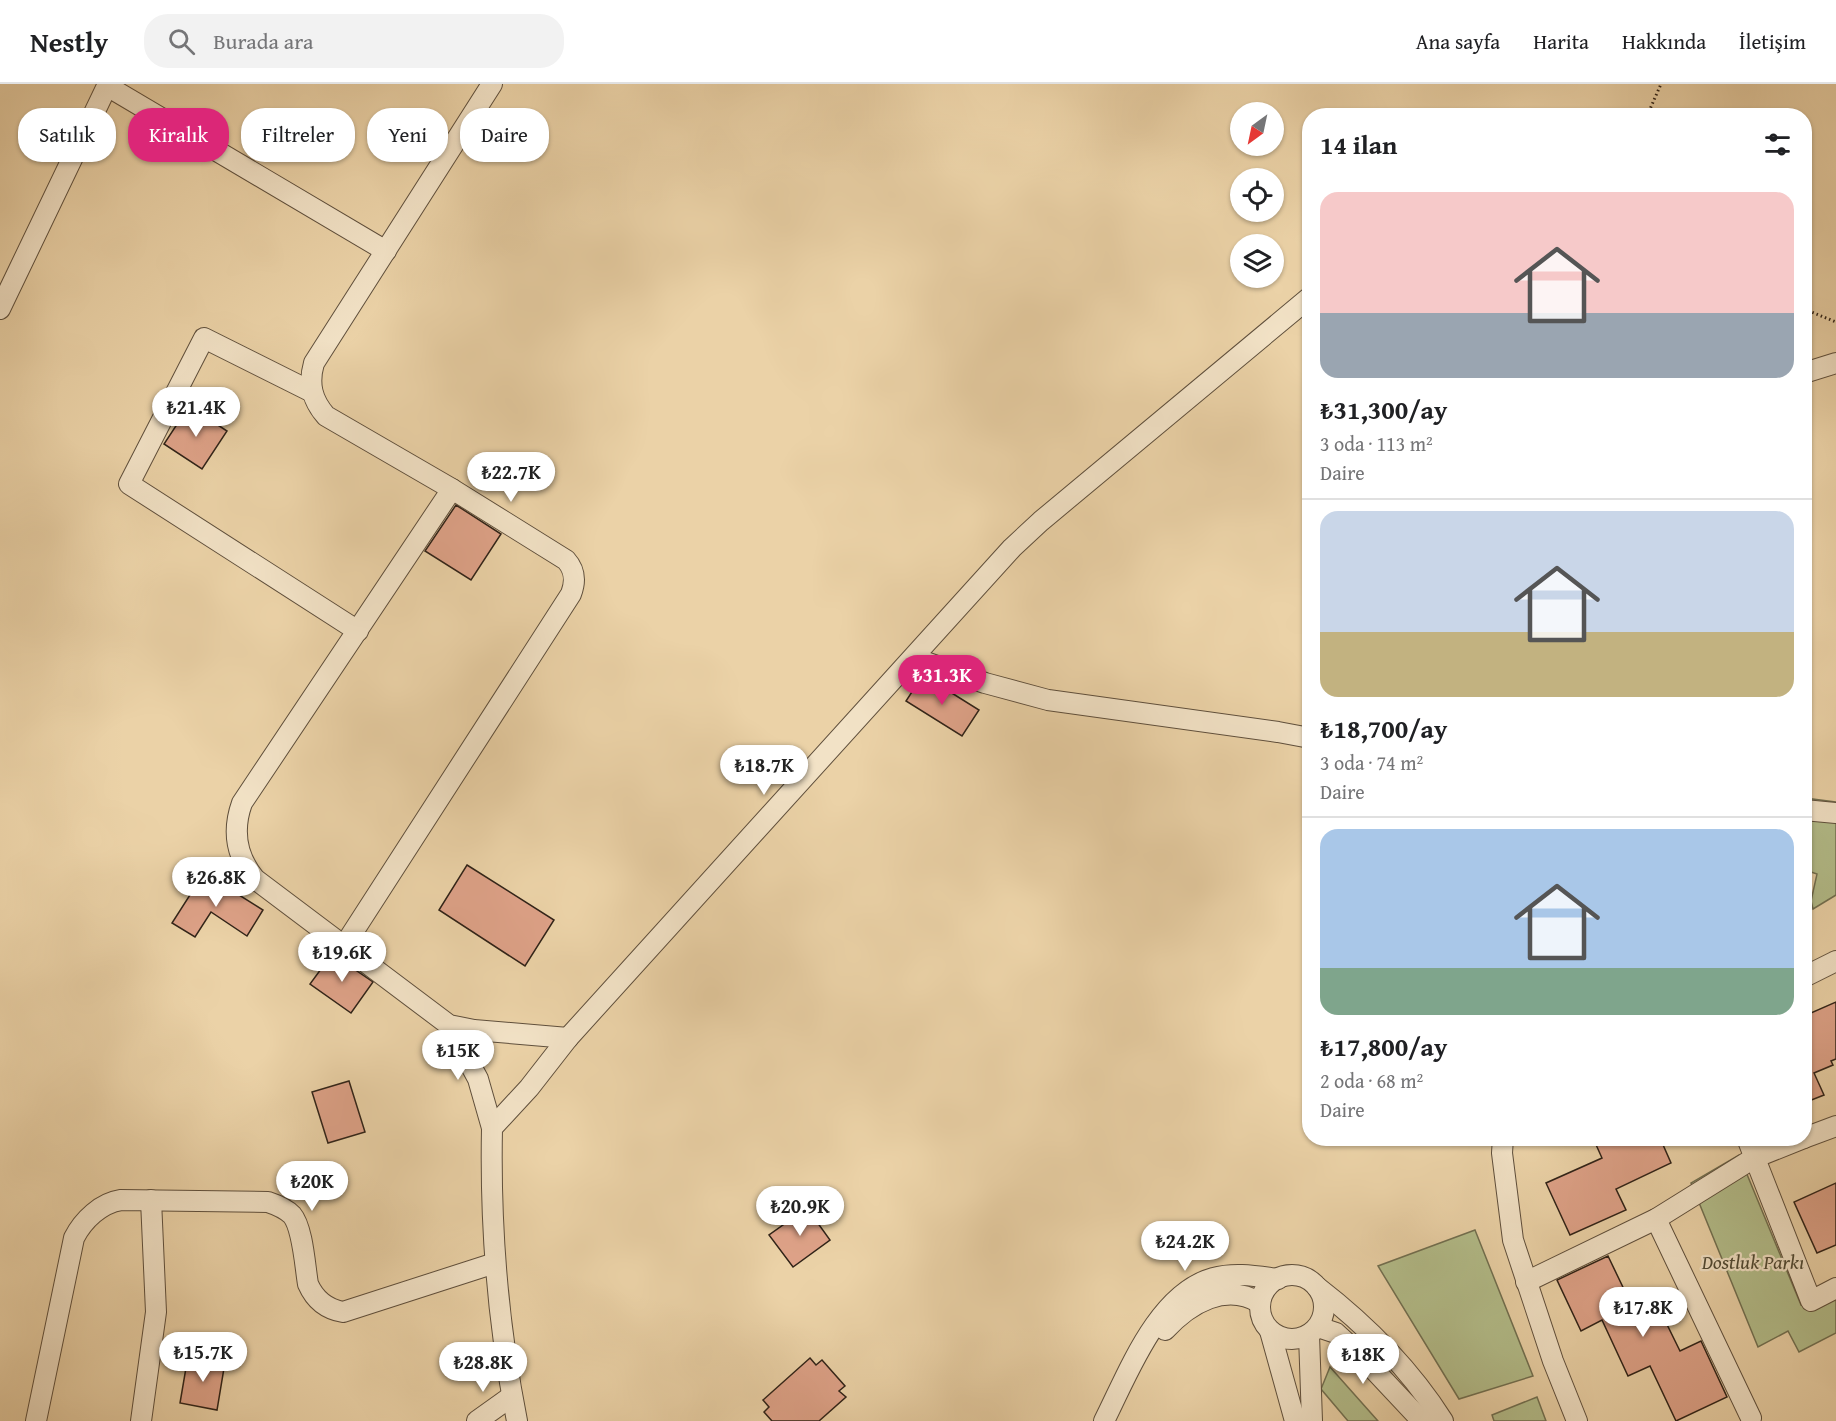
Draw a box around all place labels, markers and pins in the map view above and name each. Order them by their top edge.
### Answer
pin: ₺21.4K [147,387,245,438]
pin: ₺22.7K [462,452,560,503]
pin: ₺31.3K [893,655,991,706]
pin: ₺18.7K [715,745,813,796]
pin: ₺26.8K [167,857,265,908]
pin: ₺19.6K [293,932,391,983]
pin: ₺15K [422,1030,494,1081]
pin: ₺20K [276,1161,348,1212]
pin: ₺20.9K [751,1186,849,1237]
pin: ₺24.2K [1136,1221,1234,1272]
pin: ₺17.8K [1594,1287,1692,1338]
pin: ₺15.7K [154,1332,252,1383]
pin: ₺18K [1327,1334,1399,1385]
pin: ₺28.8K [434,1342,532,1393]

